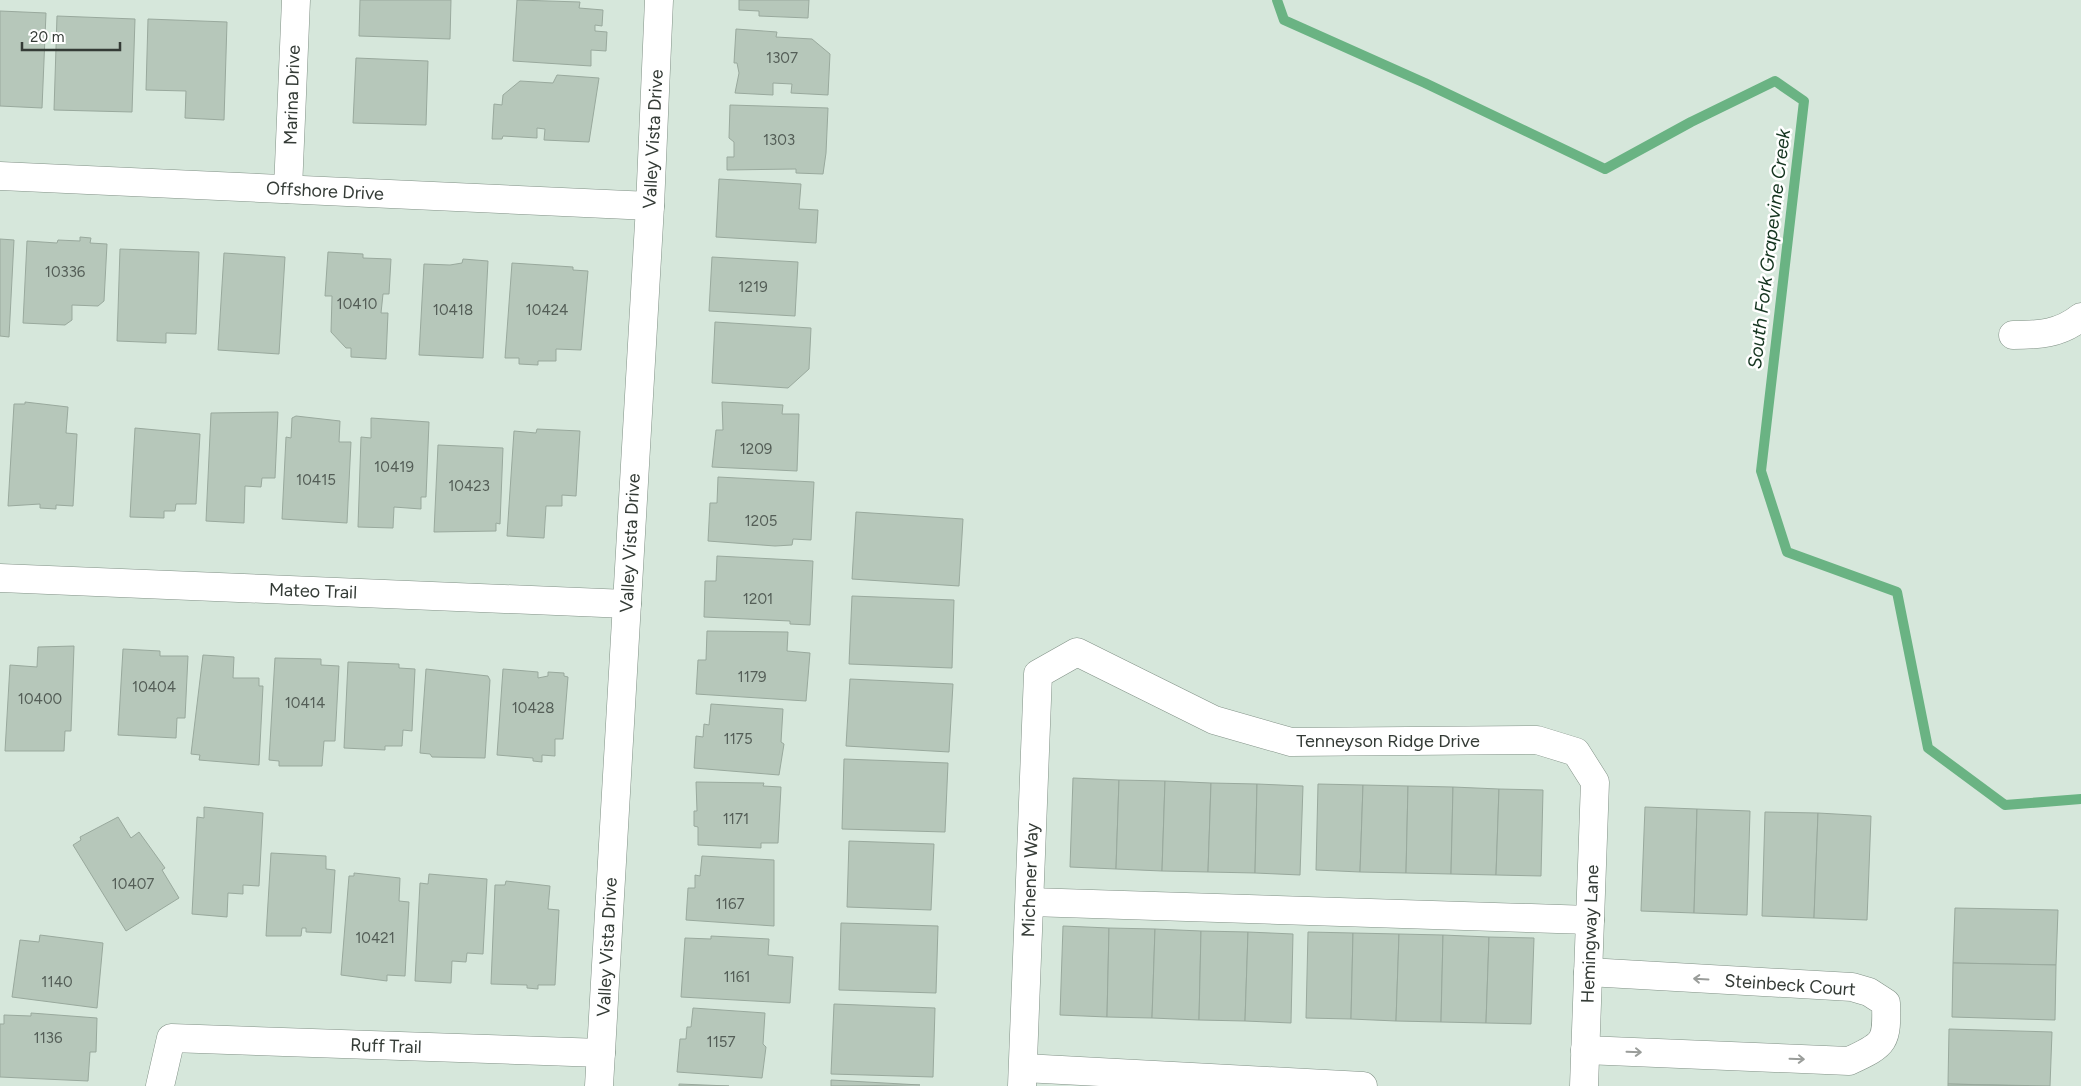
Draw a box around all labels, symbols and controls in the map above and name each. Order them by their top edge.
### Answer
scale bar [22,20,120,52]
text: 20 m [30,28,64,46]
street label: Marina Drive [279,44,305,145]
house number: 1307 [766,49,798,67]
street label: Valley Vista Drive [638,69,668,209]
water label: South Fork Grapevine Creek [1743,127,1795,370]
house number: 1303 [763,131,795,149]
street label: Offshore Drive [265,177,385,205]
house number: 10336 [45,263,86,281]
house number: 1219 [738,278,768,296]
house number: 10410 [337,295,377,313]
house number: 10418 [433,301,473,319]
house number: 10424 [526,301,568,319]
house number: 1209 [740,440,772,458]
house number: 10419 [374,458,414,476]
house number: 10415 [296,471,336,489]
street label: Valley Vista Drive [615,473,645,613]
house number: 10423 [448,477,490,495]
house number: 1205 [745,512,777,530]
street label: Mateo Trail [268,578,358,604]
house number: 1201 [743,590,773,608]
house number: 1179 [738,668,766,686]
house number: 10404 [132,678,176,696]
house number: 10400 [18,690,62,708]
house number: 10414 [285,694,325,712]
house number: 10428 [512,699,554,717]
house number: 1175 [723,730,753,748]
street label: Tenneyson Ridge Drive [1296,730,1480,752]
house number: 1171 [723,810,749,828]
street label: Michener Way [1017,822,1043,938]
street label: Hemingway Lane [1577,864,1603,1004]
house number: 10407 [112,875,154,893]
street label: Valley Vista Drive [592,877,622,1017]
house number: 1167 [716,895,744,913]
house number: 10421 [355,929,395,947]
house number: 1161 [723,968,751,986]
street label: Steinbeck Court [1724,969,1857,1001]
house number: 1140 [41,973,73,991]
one-way arrow [1693,974,1709,983]
house number: 1136 [33,1029,63,1047]
house number: 1157 [706,1033,736,1051]
street label: Ruff Trail [350,1034,422,1058]
one-way arrow [1626,1048,1642,1057]
one-way arrow [1788,1054,1804,1063]

